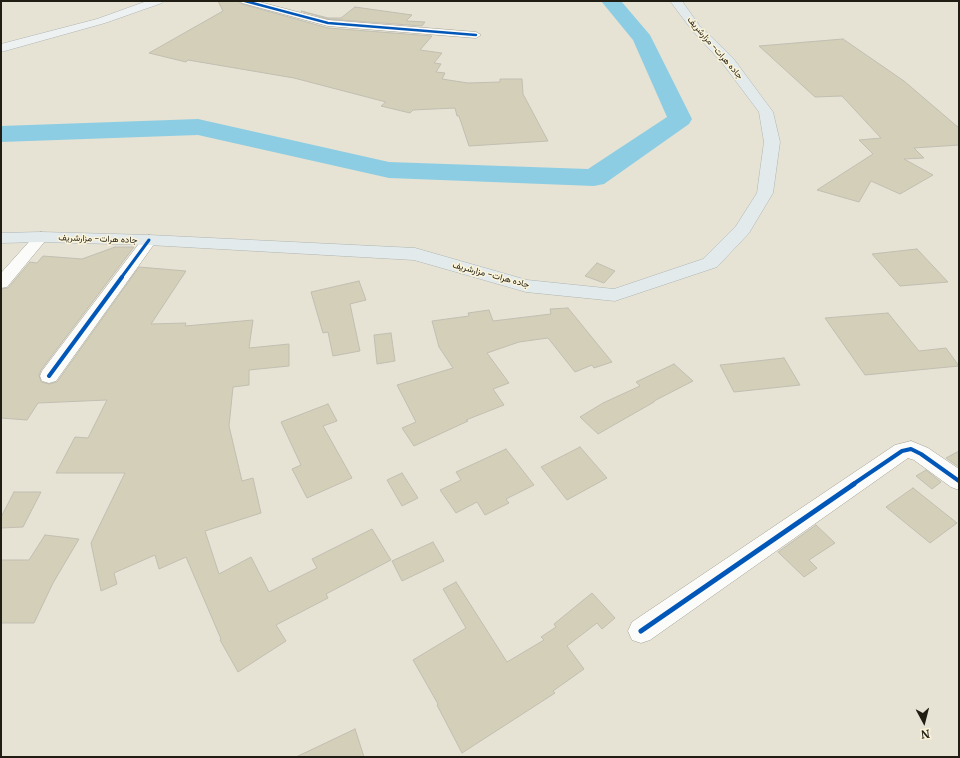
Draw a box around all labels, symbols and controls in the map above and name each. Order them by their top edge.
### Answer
street label: جاده هرات- مزارشریف [685,15,745,81]
street label: جاده هرات- مزارشریف [58,232,138,246]
street label: جاده هرات- مزارشریف [451,260,531,290]
north arrow [904,702,944,742]
text: N [920,726,931,741]

